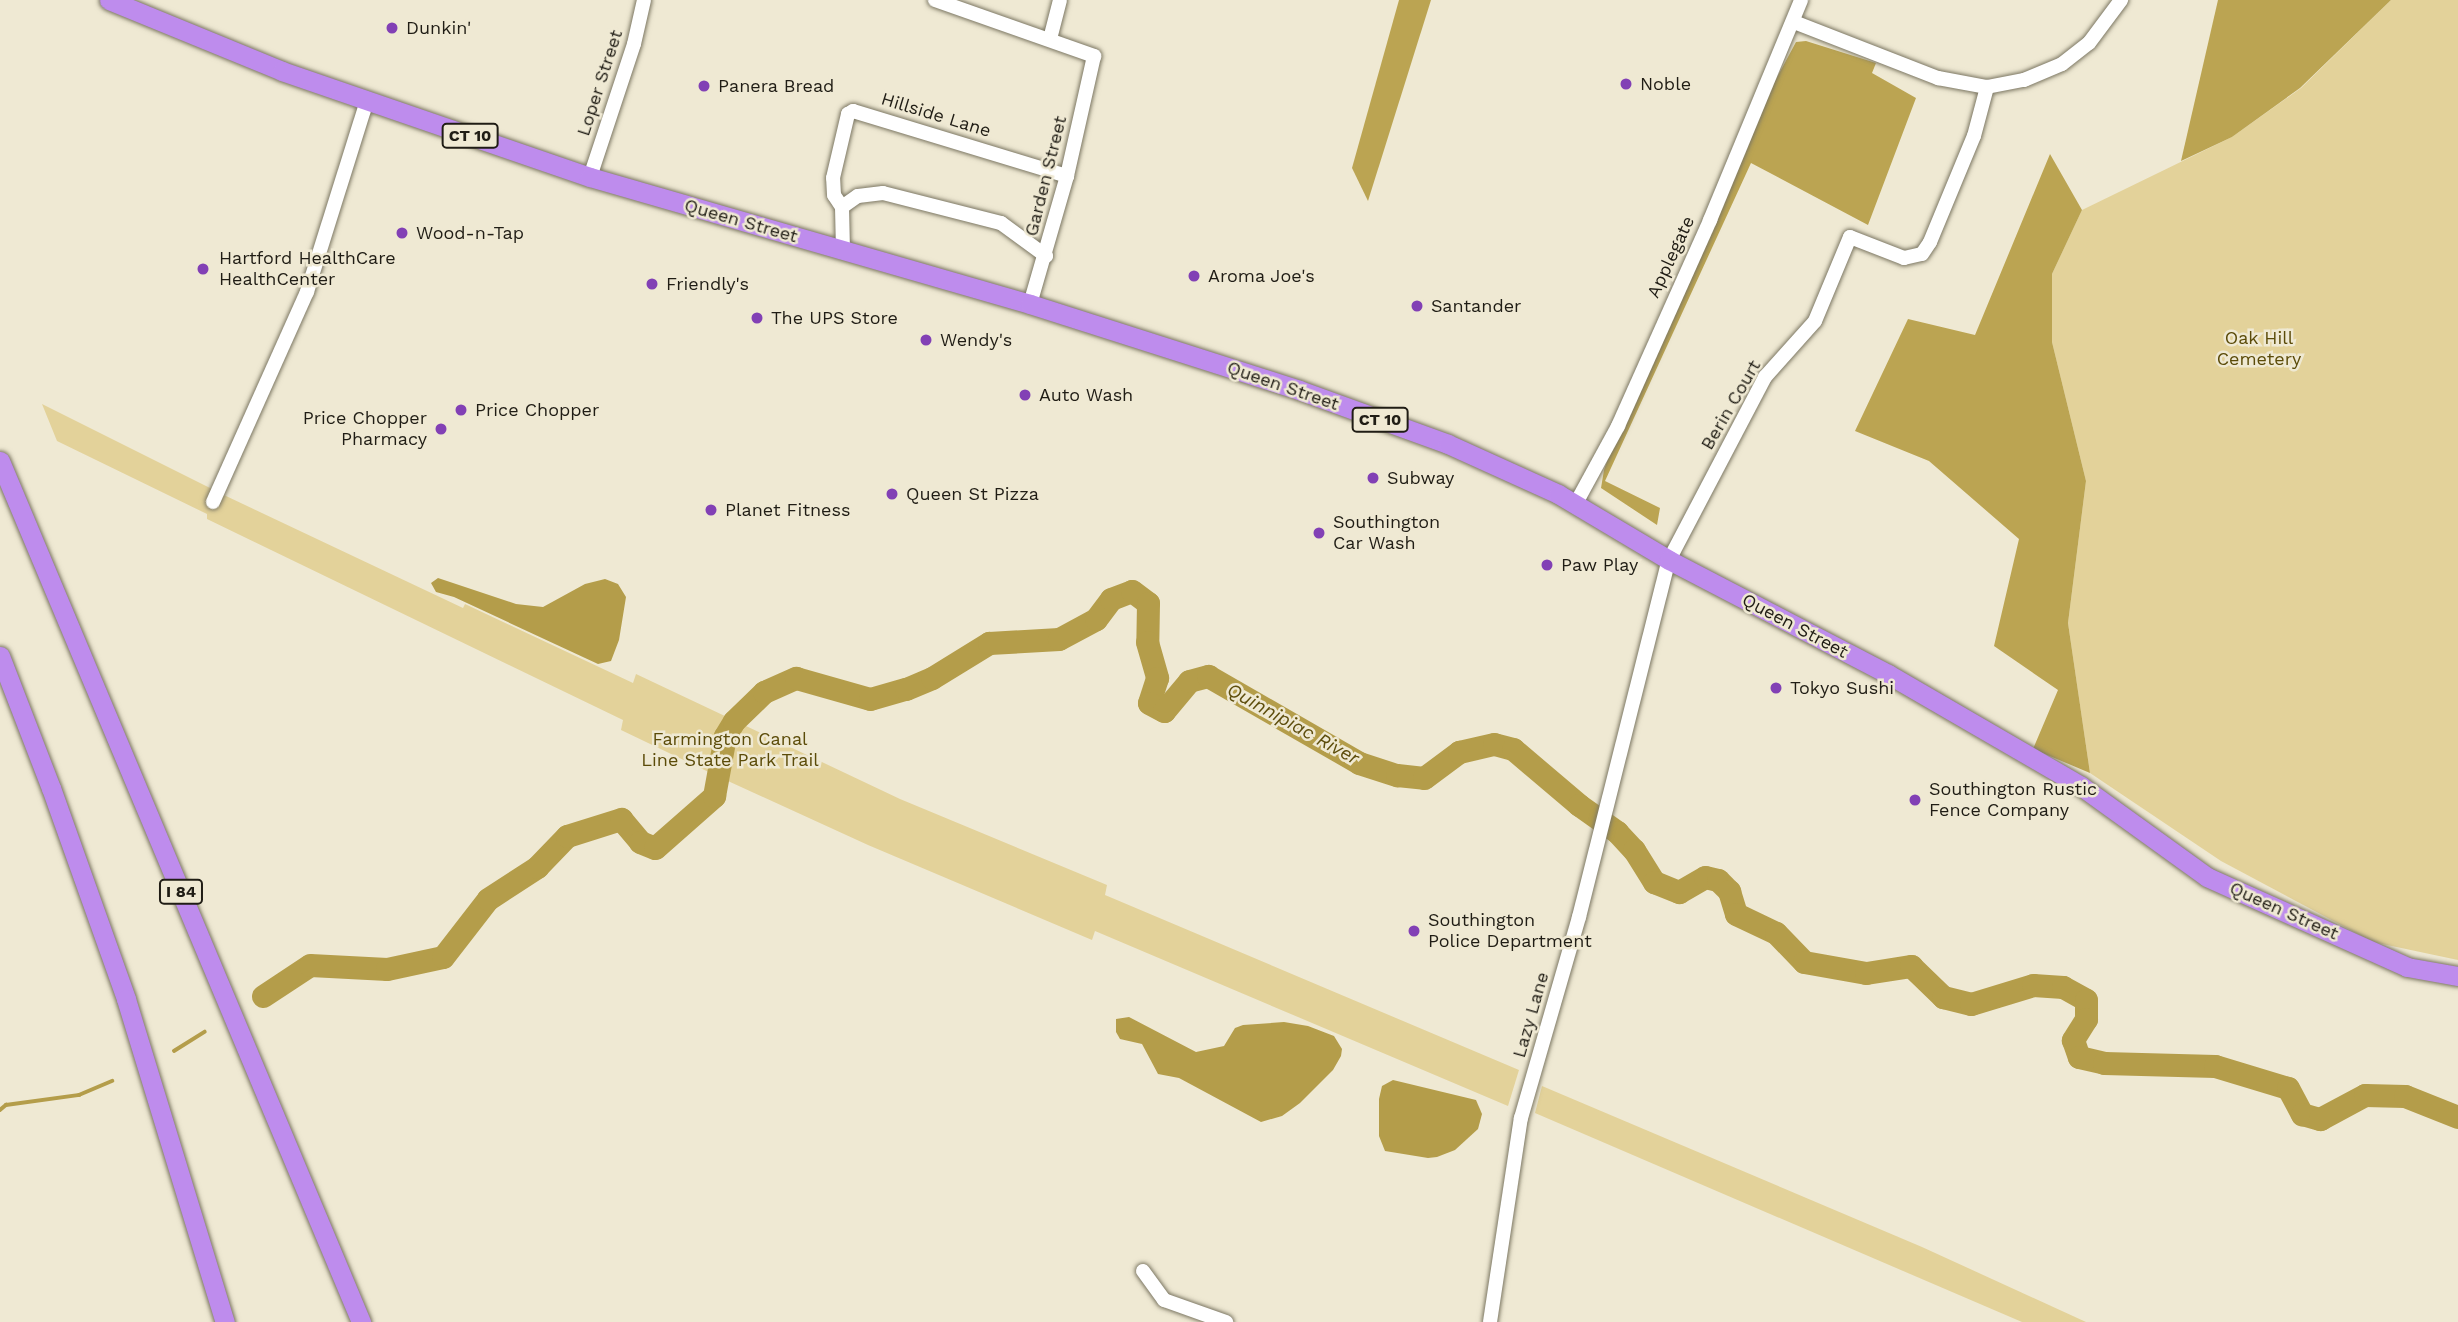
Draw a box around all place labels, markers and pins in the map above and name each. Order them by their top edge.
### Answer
place label: Dunkin' [406,17,471,39]
marker: Dunkin' [384,20,400,36]
place label: Noble [1640,73,1691,95]
place label: Panera Bread [718,75,835,97]
marker: Noble [1618,76,1634,92]
marker: Panera Bread [696,78,712,94]
place label: Wood-n-Tap [416,222,524,244]
marker: Wood-n-Tap [394,225,410,241]
place label: Hartford HealthCare HealthCenter [219,248,396,290]
marker: Hartford HealthCare HealthCenter [193,259,213,279]
place label: Aroma Joe's [1208,265,1316,287]
marker: Aroma Joe's [1186,268,1202,284]
place label: Friendly's [666,273,749,295]
marker: Friendly's [644,276,660,292]
place label: Santander [1431,295,1521,317]
marker: Santander [1409,298,1425,314]
place label: The UPS Store [771,307,898,329]
marker: The UPS Store [749,310,765,326]
place label: Wendy's [940,329,1012,351]
marker: Wendy's [918,332,934,348]
place label: Auto Wash [1039,384,1134,406]
marker: Auto Wash [1017,387,1033,403]
place label: Price Chopper [475,399,599,421]
marker: Price Chopper [453,402,469,418]
place label: Price Chopper Pharmacy [303,408,427,450]
marker: Price Chopper Pharmacy [433,421,449,437]
place label: Subway [1387,467,1454,489]
marker: Subway [1365,470,1381,486]
place label: Queen St Pizza [906,483,1039,505]
marker: Queen St Pizza [884,486,900,502]
place label: Planet Fitness [725,499,850,521]
marker: Planet Fitness [703,502,719,518]
place label: Southington Car Wash [1333,512,1440,554]
marker: Southington Car Wash [1311,525,1327,541]
place label: Paw Play [1561,554,1639,576]
marker: Paw Play [1539,557,1555,573]
place label: Tokyo Sushi [1790,677,1894,699]
marker: Tokyo Sushi [1768,680,1784,696]
place label: Southington Rustic Fence Company [1929,779,2097,822]
marker: Southington Rustic Fence Company [1907,792,1923,808]
place label: Southington Police Department [1428,910,1592,953]
marker: Southington Police Department [1406,923,1422,939]

